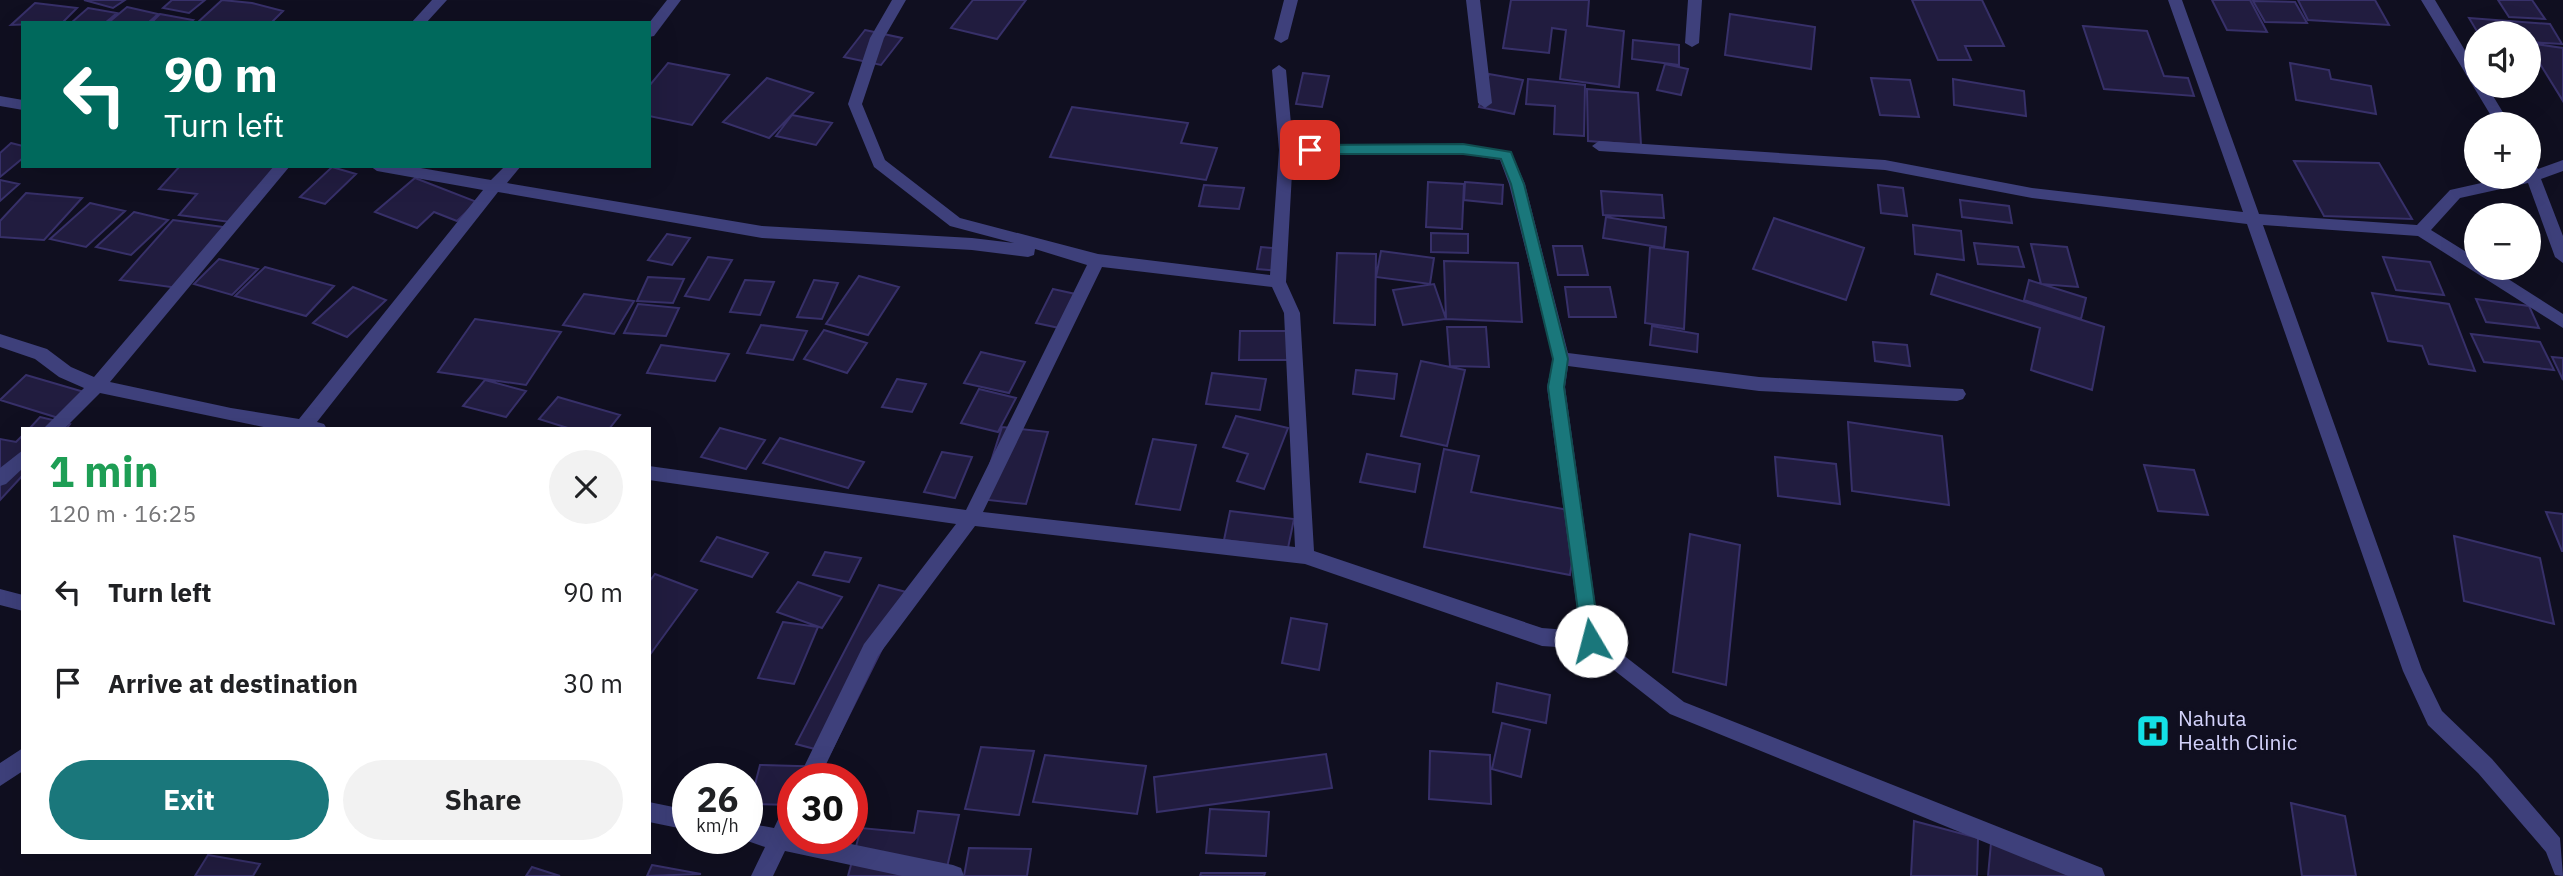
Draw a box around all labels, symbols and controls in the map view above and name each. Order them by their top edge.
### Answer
map controls [2464,21,2541,280]
button: sound [2464,21,2541,98]
text: 90 m [164,42,278,105]
icon: left [49,49,140,140]
text: Turn left [164,104,284,146]
button: + [2464,112,2541,189]
pin [1280,120,1340,180]
icon: arrive [1291,131,1329,169]
button: − [2464,203,2541,280]
text: 1 min [49,444,159,499]
button: close [549,450,623,524]
text: 120 m · 16:25 [49,498,196,528]
icon: left [49,573,87,611]
text: Turn left [108,575,211,609]
text: 90 m [563,575,623,609]
position arrow [1554,604,1628,678]
icon: arrive [49,664,87,702]
text: Arrive at destination [108,666,358,700]
text: 30 m [563,666,623,700]
place label: Nahuta Health Clinic [2178,704,2297,756]
hospital icon: Nahuta Health Clinic [2134,712,2172,750]
button: Exit [49,760,329,840]
button: Share [343,760,623,840]
speed limit sign: 30 [777,763,868,854]
text: 26 [696,776,739,822]
text: km/h [696,814,739,837]

